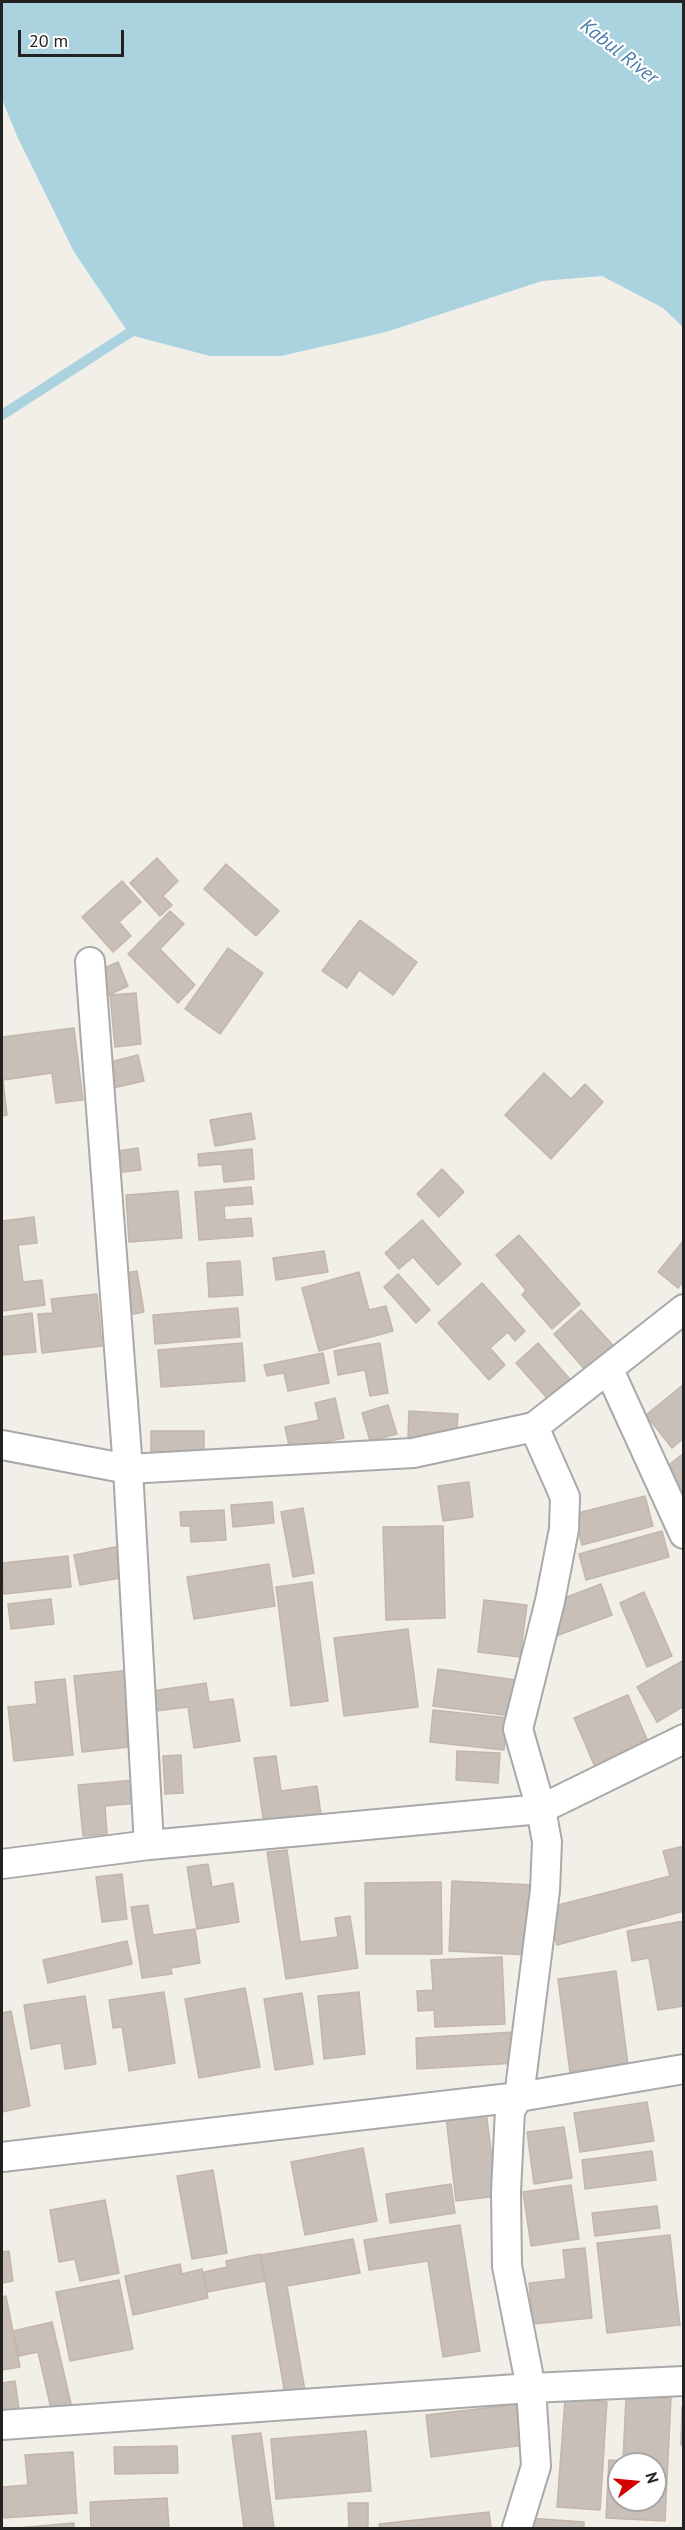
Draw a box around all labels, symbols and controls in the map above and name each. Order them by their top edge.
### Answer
water label: Kabul River [575,14,663,90]
scale bar [21,18,128,56]
text: 20 m [29,29,68,52]
north arrow [607,2452,667,2512]
text: N [641,2470,663,2485]

